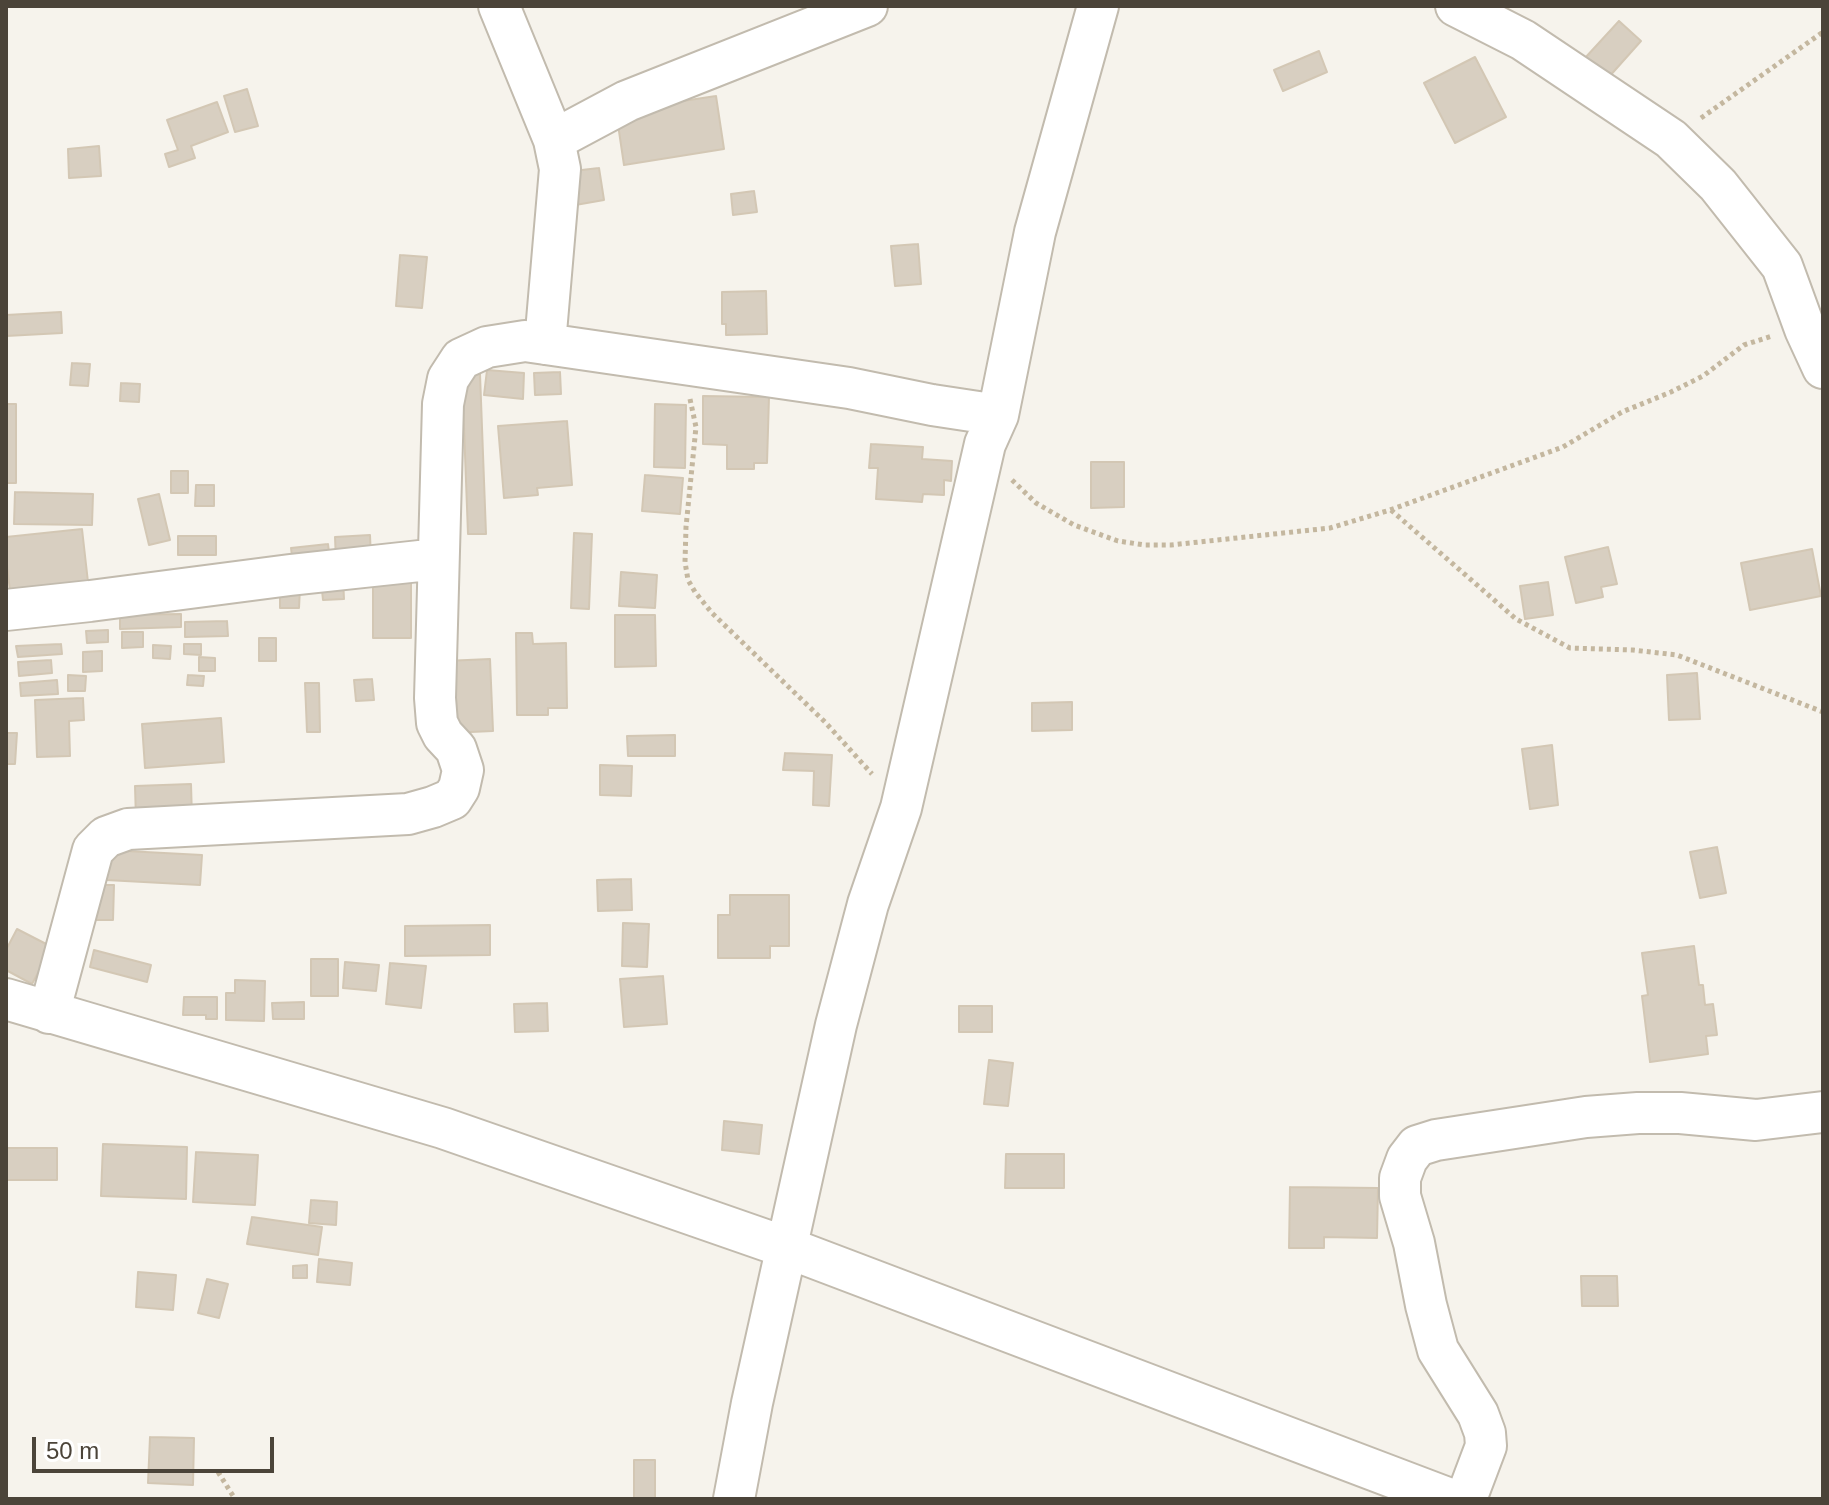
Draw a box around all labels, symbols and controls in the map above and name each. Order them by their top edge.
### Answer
scale bar [36,1421,278,1471]
text: 50 m [46,1437,99,1464]

